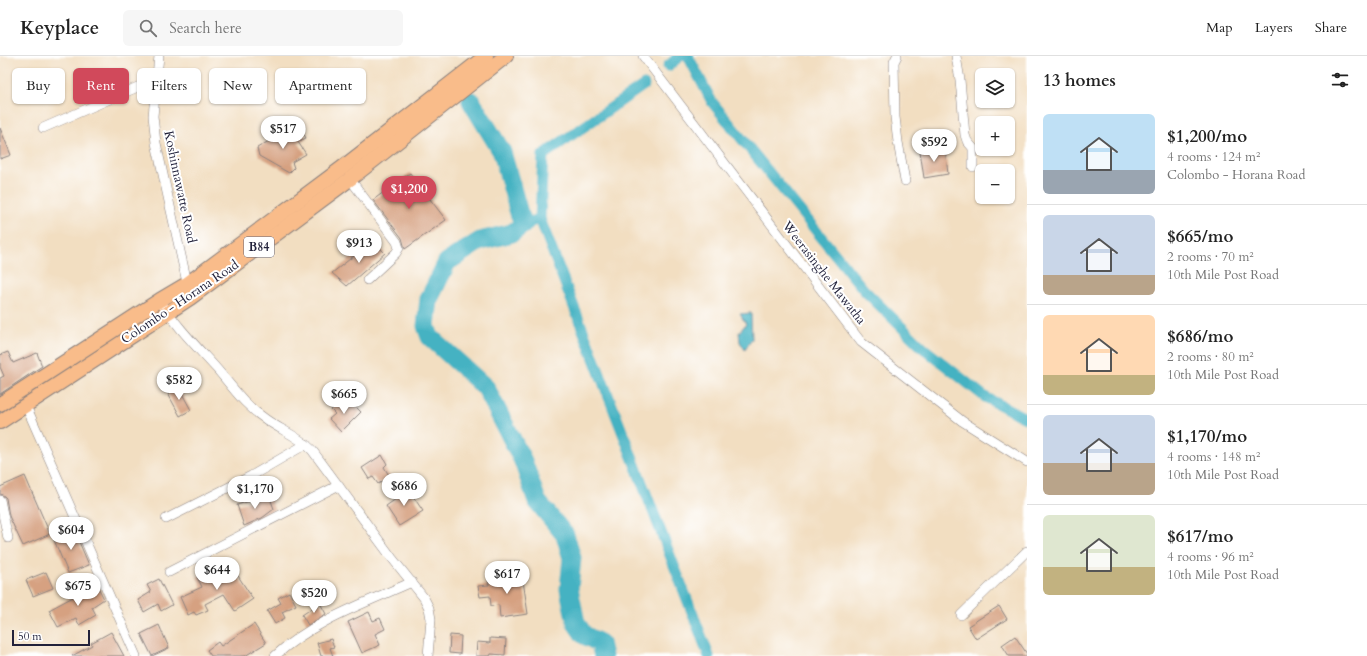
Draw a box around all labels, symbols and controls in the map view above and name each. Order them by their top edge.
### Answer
search box [123,10,403,46]
text: Keyplace [20,15,99,41]
icon: search [137,17,159,39]
text: Search here [169,18,242,38]
text: Map [1206,18,1233,37]
text: Layers [1255,18,1293,37]
text: Share [1315,18,1347,37]
chip: Buy [12,68,65,104]
chip: Rent [73,68,129,104]
chip: Filters [137,68,201,104]
chip: New [209,68,267,104]
chip: Apartment [275,68,366,104]
map controls [975,68,1015,204]
button: layers [975,68,1015,108]
text: 13 homes [1043,69,1116,92]
icon: filters [1329,69,1351,91]
pin: $517 [259,116,307,150]
button: + [975,116,1015,156]
text: $517 [270,120,296,138]
text: $1,200/mo [1167,125,1247,148]
street label: Koshinnawatte Road [159,129,201,245]
pin: $592 [910,129,958,163]
icon: home [1075,130,1123,178]
text: $592 [921,133,947,151]
text: 4 rooms · 124 m² [1167,148,1260,166]
button: − [975,164,1015,204]
text: Colombo - Horana Road [1167,166,1305,184]
pin: $1,200 [376,176,442,210]
text: $1,200 [390,180,428,198]
street label: Weerasinghe Mawatha [777,217,870,329]
text: $665/mo [1167,225,1233,248]
pin: $913 [335,230,383,264]
icon: home [1075,231,1123,279]
text: $913 [346,234,372,252]
road number: B84 [244,237,274,257]
text: 2 rooms · 70 m² [1167,248,1254,266]
street label: Colombo - Horana Road [118,256,242,348]
text: 10th Mile Post Road [1167,266,1279,284]
text: $686/mo [1167,325,1233,348]
icon: home [1075,331,1123,379]
text: 2 rooms · 80 m² [1167,348,1254,366]
text: 10th Mile Post Road [1167,366,1279,384]
pin: $582 [155,367,203,401]
text: $582 [166,371,192,389]
pin: $665 [320,381,368,415]
text: $665 [331,385,357,403]
text: $1,170/mo [1167,425,1247,448]
icon: home [1075,431,1123,479]
text: 4 rooms · 148 m² [1167,448,1260,466]
text: 10th Mile Post Road [1167,466,1279,484]
pin: $686 [380,473,428,507]
pin: $1,170 [222,476,288,510]
text: $686 [391,477,417,495]
text: $1,170 [236,480,274,498]
pin: $604 [47,517,95,551]
text: $604 [58,521,84,539]
text: $617/mo [1167,525,1233,548]
icon: home [1075,531,1123,579]
text: 4 rooms · 96 m² [1167,548,1254,566]
pin: $644 [193,557,241,591]
text: $644 [204,561,230,579]
pin: $617 [483,561,531,595]
text: $617 [494,565,520,583]
text: 10th Mile Post Road [1167,566,1279,584]
pin: $675 [54,573,102,607]
text: $675 [65,577,91,595]
pin: $520 [290,580,338,614]
text: $520 [301,584,327,602]
scale bar [12,628,90,647]
text: 50 m [18,629,42,644]

